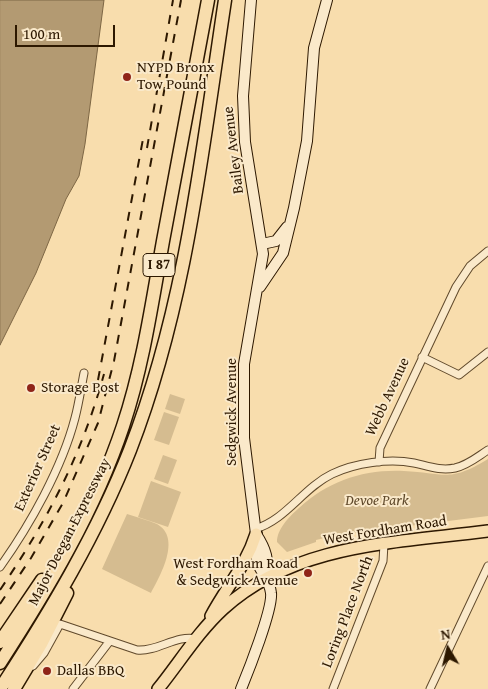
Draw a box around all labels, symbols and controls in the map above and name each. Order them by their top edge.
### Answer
scale bar [18,15,118,47]
text: 100 m [23,23,60,44]
place label: NYPD Bronx Tow Pound [137,59,214,94]
marker: NYPD Bronx Tow Pound [121,71,133,83]
street label: Bailey Avenue [220,105,248,195]
road number: I 87 [143,254,175,276]
street label: Webb Avenue [362,355,414,439]
street label: Sedgwick Avenue [223,358,241,466]
place label: Storage Post [41,379,119,397]
marker: Storage Post [25,382,37,394]
street label: Exterior Street [11,422,65,514]
street label: Major Deegan Expressway [25,455,115,609]
park label: Devoe Park [345,492,409,510]
street label: West Fordham Road [322,512,448,550]
street label: Loring Place North [318,554,378,670]
place label: West Fordham Road & Sedgwick Avenue [173,555,298,590]
marker: West Fordham Road & Sedgwick Avenue [302,567,314,579]
north arrow [423,624,473,674]
text: N [439,624,452,645]
place label: Dallas BBQ [57,662,124,680]
marker: Dallas BBQ [41,665,53,677]

